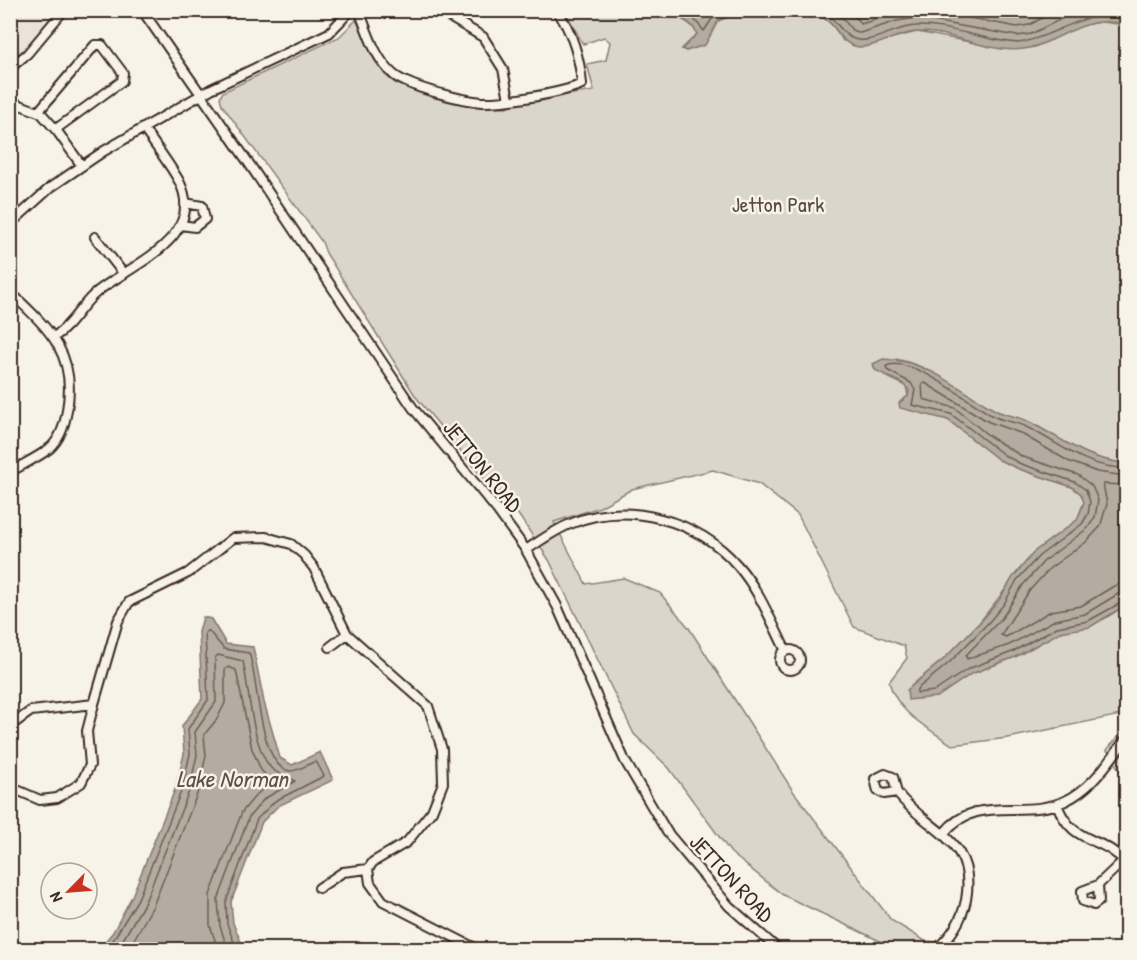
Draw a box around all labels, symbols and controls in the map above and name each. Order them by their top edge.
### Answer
park label: Jetton Park [732,189,824,219]
street label: JETTON ROAD [436,413,530,519]
water label: Lake Norman [176,762,290,794]
street label: JETTON ROAD [683,827,781,929]
north arrow [39,861,99,921]
text: N [43,888,67,906]

